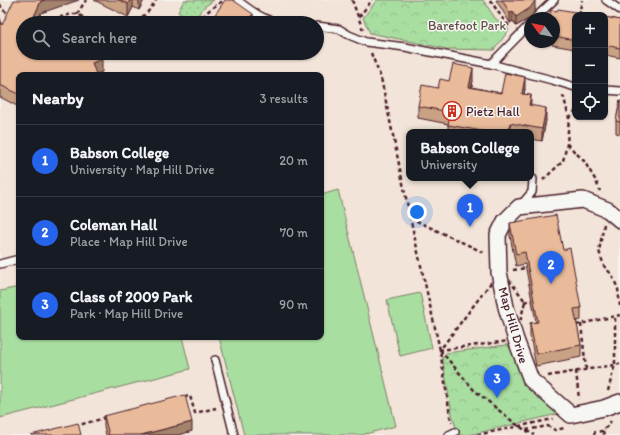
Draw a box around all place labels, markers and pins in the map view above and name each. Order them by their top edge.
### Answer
building icon: Pietz Hall [441,100,463,122]
place label: Pietz Hall [466,104,520,119]
pin: 1 [457,194,483,227]
pin: 2 [538,251,564,284]
pin: 3 [484,365,510,398]

